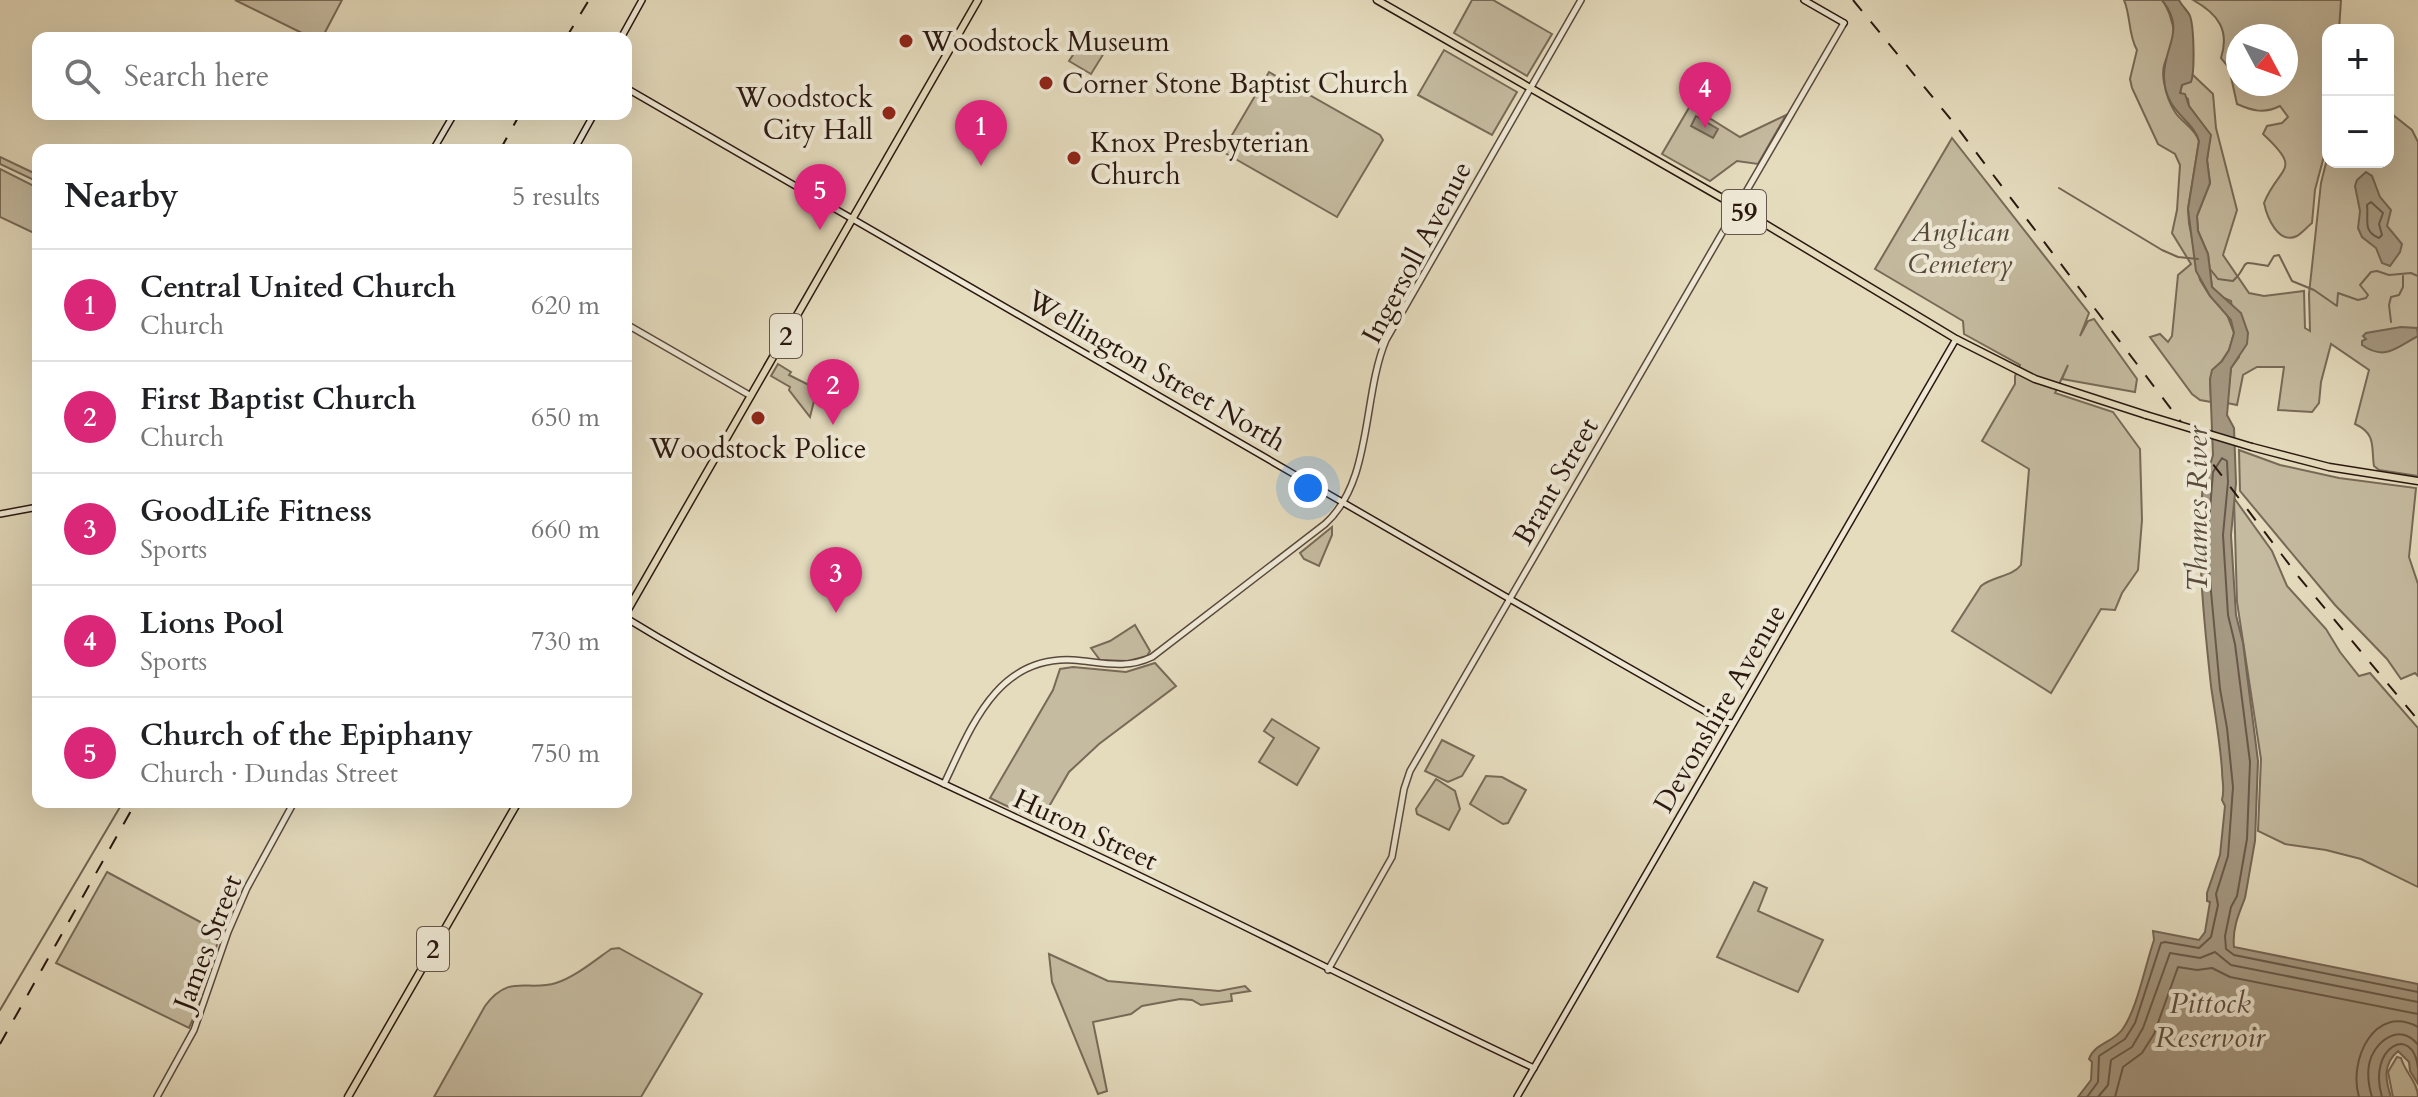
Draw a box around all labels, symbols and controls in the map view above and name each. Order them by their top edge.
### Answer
place label: Woodstock Museum [921,23,1170,61]
north arrow [2226,24,2298,96]
map controls [2322,24,2394,168]
button: + [2322,24,2394,96]
search box [32,32,632,120]
marker: Woodstock Museum [897,32,915,50]
icon: search [60,54,104,98]
text: Search here [124,56,269,97]
pin: 4 [1679,62,1731,128]
place label: Corner Stone Baptist Church [1062,65,1408,103]
marker: Corner Stone Baptist Church [1037,74,1055,92]
place label: Woodstock City Hall [735,79,873,149]
button: − [2322,96,2394,168]
pin: 1 [955,100,1007,166]
marker: Woodstock City Hall [880,104,898,122]
place label: Knox Presbyterian Church [1090,124,1310,194]
marker: Knox Presbyterian Church [1065,149,1083,167]
street label: Ingersoll Avenue [1353,155,1481,350]
pin: 5 [794,164,846,230]
text: Nearby [64,173,179,219]
text: 5 results [512,179,600,214]
road number: 59 [1722,190,1766,234]
park label: Anglican Cemetery [1907,213,2013,283]
text: Central United Church [140,267,456,308]
street label: Wellington Street North [1019,281,1293,461]
text: 1 [83,288,97,323]
text: 620 m [531,288,600,323]
text: Church [140,308,224,343]
road number: 2 [770,314,802,358]
pin: 2 [807,359,859,425]
text: First Baptist Church [140,379,416,420]
text: 2 [83,400,97,435]
text: 650 m [531,400,600,435]
marker: Woodstock Police [749,409,767,427]
street label: Brant Street [1504,411,1608,552]
text: Church [140,420,224,455]
water label: Thames River [2177,425,2218,592]
place label: Woodstock Police [649,430,866,468]
your location [1288,468,1328,508]
text: GoodLife Fitness [140,491,372,532]
text: 3 [83,512,97,547]
text: 660 m [531,512,600,547]
text: Sports [140,532,207,567]
pin: 3 [810,547,862,613]
street label: Devonshire Avenue [1645,597,1795,820]
text: Lions Pool [140,603,284,644]
text: 4 [83,624,97,659]
text: 730 m [531,624,600,659]
text: Sports [140,644,207,679]
text: Church of the Epiphany [140,715,473,756]
text: 5 [83,736,97,771]
text: 750 m [531,736,600,771]
text: Church · Dundas Street [140,756,398,791]
street label: Huron Street [1007,780,1164,880]
street label: James Street [163,869,251,1019]
road number: 2 [417,927,449,971]
water label: Pittock Reservoir [2155,983,2266,1058]

